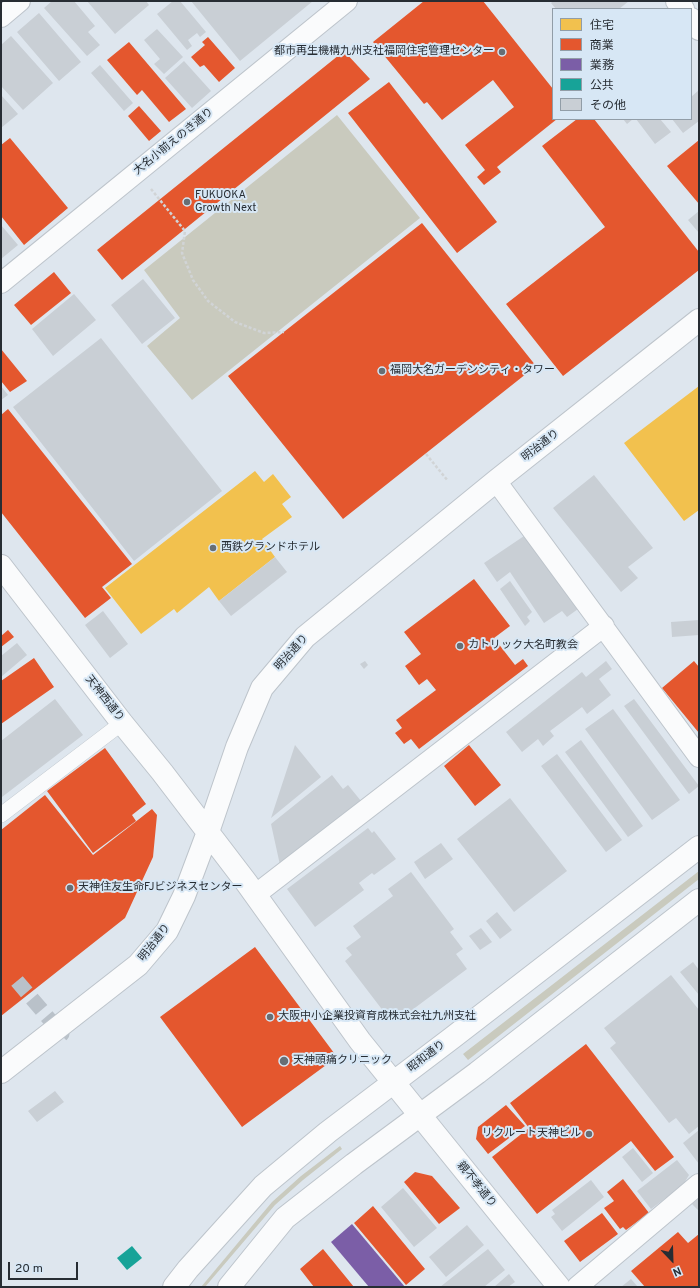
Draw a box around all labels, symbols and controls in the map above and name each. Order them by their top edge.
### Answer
legend [552,8,692,120]
text: 住宅 [590,18,614,34]
text: 商業 [590,38,614,54]
place label: 都市再生機構九州支社福岡住宅管理センター [274,45,494,59]
marker: 都市再生機構九州支社福岡住宅管理センター [497,47,507,57]
text: 業務 [590,58,614,74]
text: 公共 [590,78,614,94]
text: その他 [590,98,626,114]
street label: 大名小前えのき通り [131,106,217,178]
place label: FUKUOKA Growth Next [195,189,256,215]
marker: FUKUOKA Growth Next [182,197,192,207]
place label: 福岡大名ガーデンシティ・タワー [390,364,555,378]
marker: 福岡大名ガーデンシティ・タワー [377,366,387,376]
street label: 明治通り [520,427,562,465]
place label: 西鉄グランドホテル [221,541,320,555]
marker: 西鉄グランドホテル [208,543,218,553]
street label: 明治通り [272,632,312,674]
place label: カトリック大名町教会 [468,639,578,653]
marker: カトリック大名町教会 [455,641,465,651]
street label: 天神西通り [82,673,126,725]
place label: 天神住友生命FJビジネスセンター [78,881,243,895]
marker: 天神住友生命FJビジネスセンター [65,883,75,893]
street label: 明治通り [136,922,174,964]
place label: 大阪中小企業投資育成株式会社九州支社 [278,1010,476,1024]
marker: 大阪中小企業投資育成株式会社九州支社 [265,1012,275,1022]
street label: 昭和通り [405,1038,449,1076]
place label: 天神頭痛クリニック [293,1054,392,1068]
marker: 天神頭痛クリニック [278,1055,290,1067]
place label: リクルート天神ビル [482,1127,581,1141]
marker: リクルート天神ビル [584,1129,594,1139]
street label: 親不孝通り [454,1159,498,1211]
north arrow [652,1240,692,1280]
scale bar [10,1254,80,1280]
text: 20 m [15,1261,43,1277]
text: N [670,1263,683,1279]

